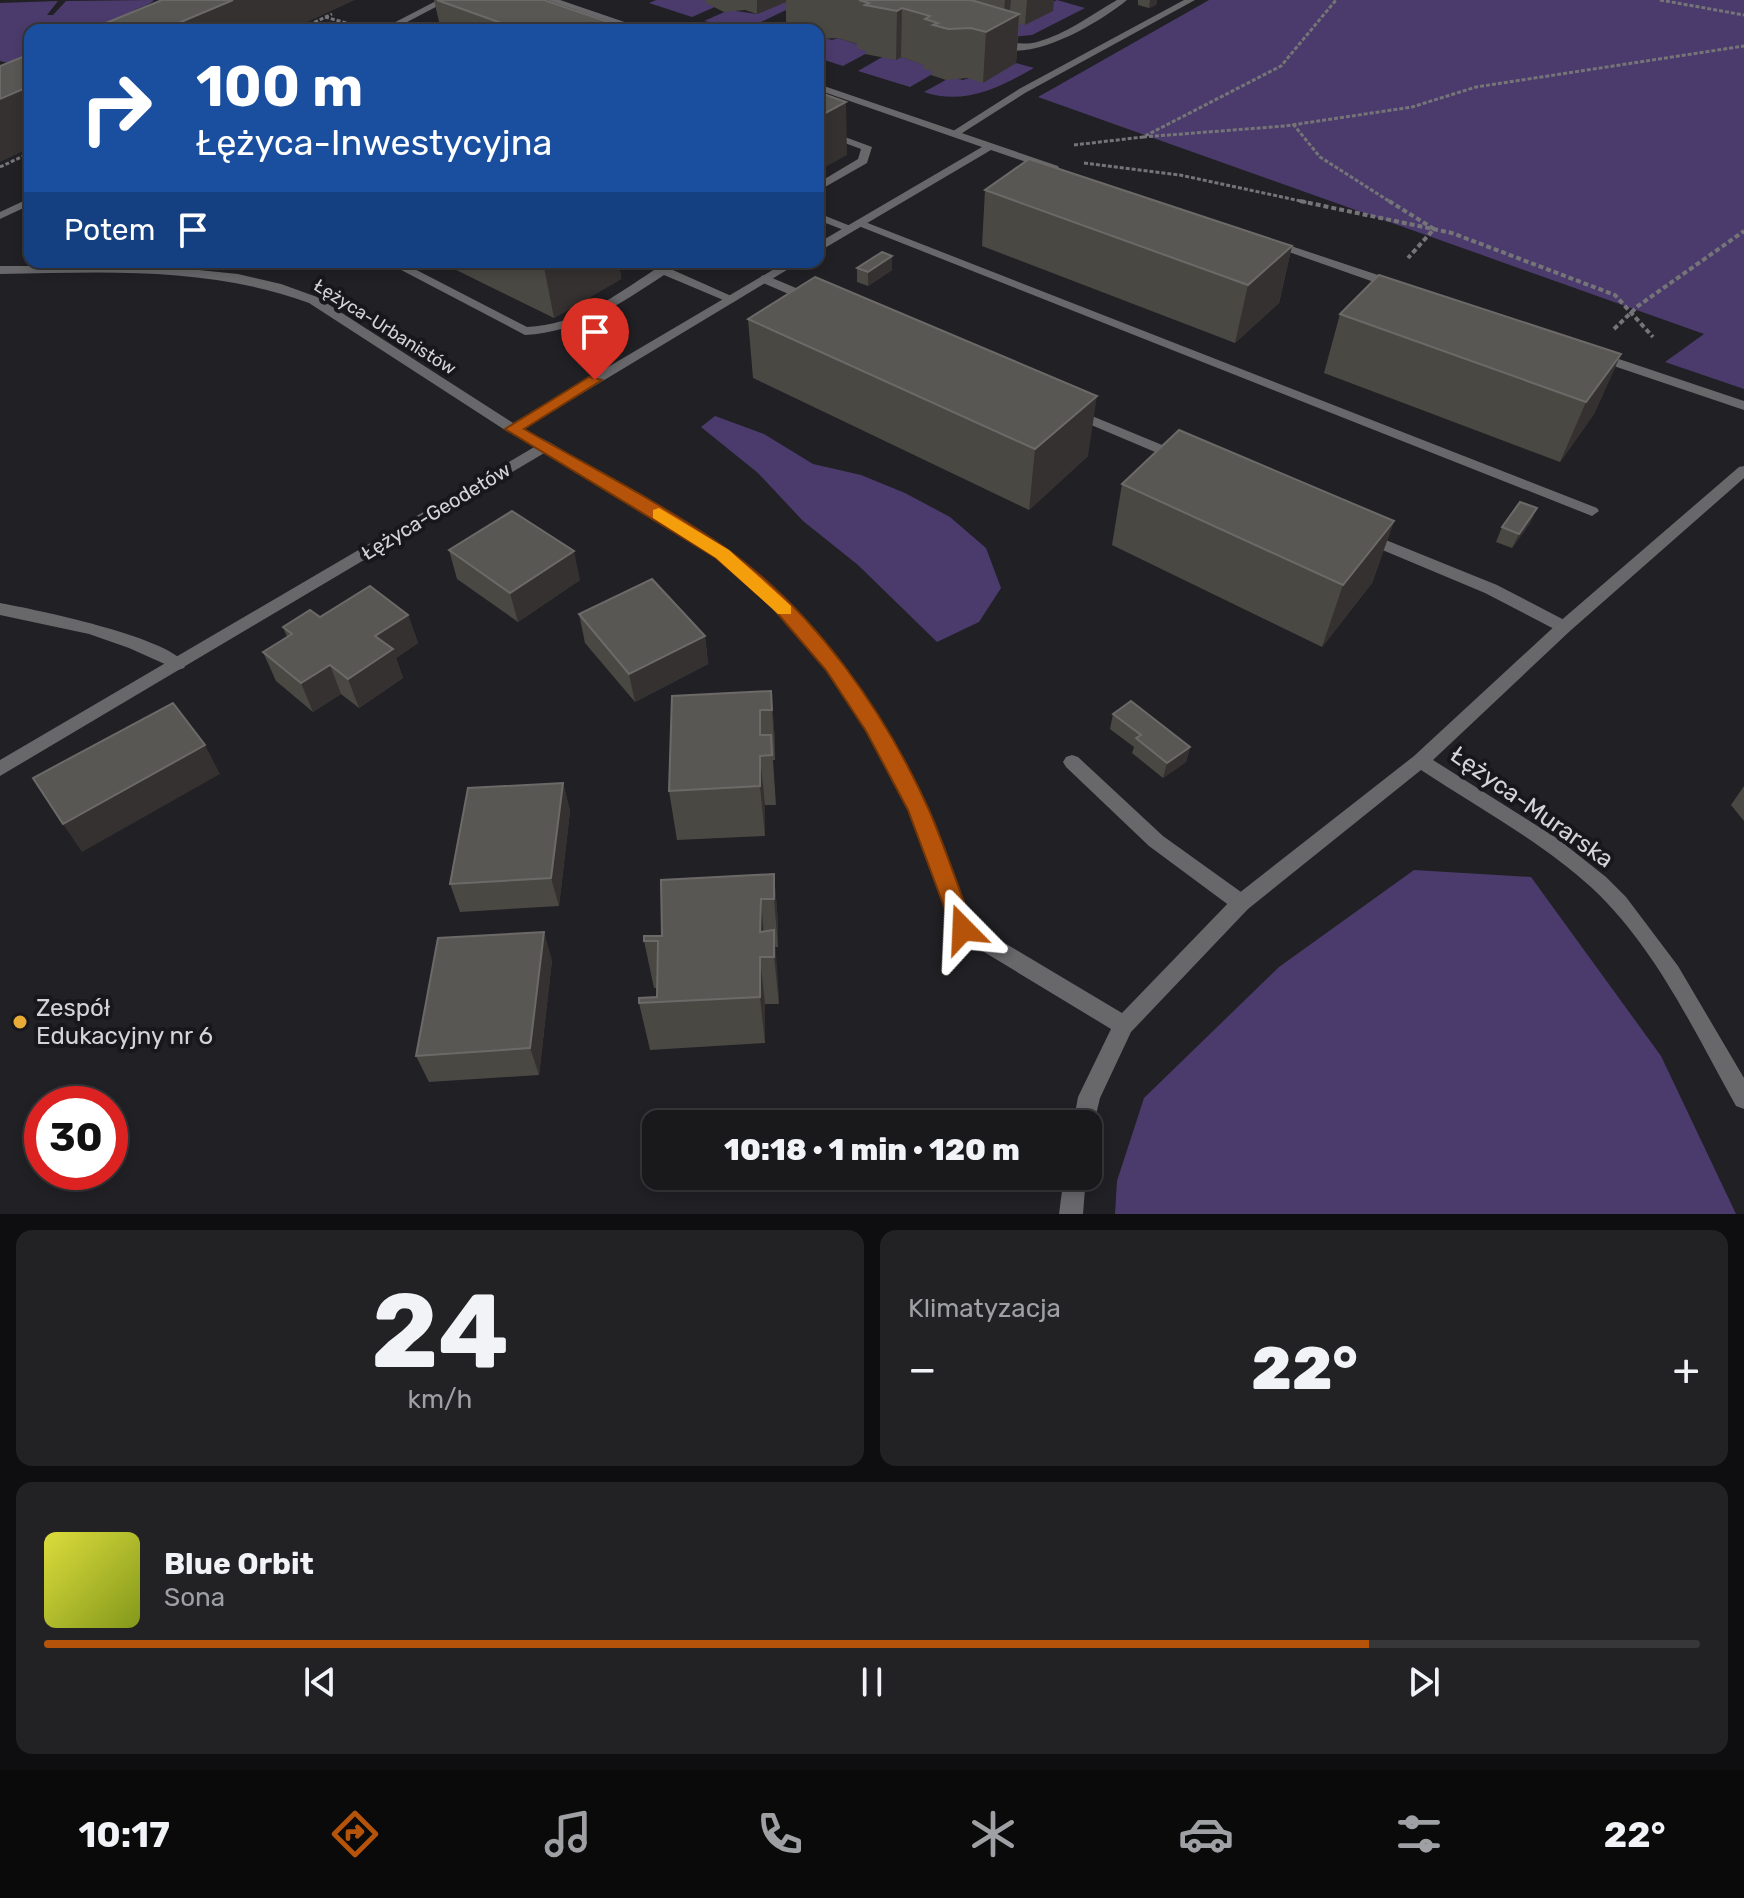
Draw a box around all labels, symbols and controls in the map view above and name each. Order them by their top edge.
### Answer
text: 100 m [196,54,363,120]
icon: right [64,56,168,160]
text: Łężyca-Inwestycyjna [196,121,552,164]
icon: arrive [171,208,215,252]
text: Potem [64,212,155,248]
street label: Łężyca-Urbanistów [310,274,460,380]
pin [561,298,629,380]
icon: arrive [573,310,617,354]
street label: Łężyca-Geodetów [357,457,515,565]
street label: Łężyca-Murarska [1445,740,1619,874]
position arrow [921,887,1005,971]
place label: Zespół Edukacyjny nr 6 [36,994,213,1050]
marker: Zespół Edukacyjny nr 6 [11,1013,29,1031]
speed limit sign: 30 [24,1086,128,1190]
text: 10:18 · 1 min · 120 m [724,1132,1020,1168]
text: 24 [371,1270,509,1393]
text: Klimatyzacja [908,1293,1061,1324]
text: 22° [1251,1333,1358,1404]
text: − [908,1343,937,1395]
text: + [1673,1343,1700,1395]
text: km/h [408,1384,472,1415]
text: Blue Orbit [164,1546,314,1582]
text: Sona [164,1582,225,1613]
icon: previous [298,1660,342,1704]
icon: pause [850,1660,894,1704]
icon: next [1402,1660,1446,1704]
icon: directions [327,1806,383,1862]
icon: music [540,1806,596,1862]
icon: phone [752,1806,808,1862]
icon: climate [965,1806,1021,1862]
icon: car [1178,1806,1234,1862]
icon: filters [1391,1806,1447,1862]
text: 10:17 [78,1813,170,1856]
text: 22° [1604,1813,1665,1856]

